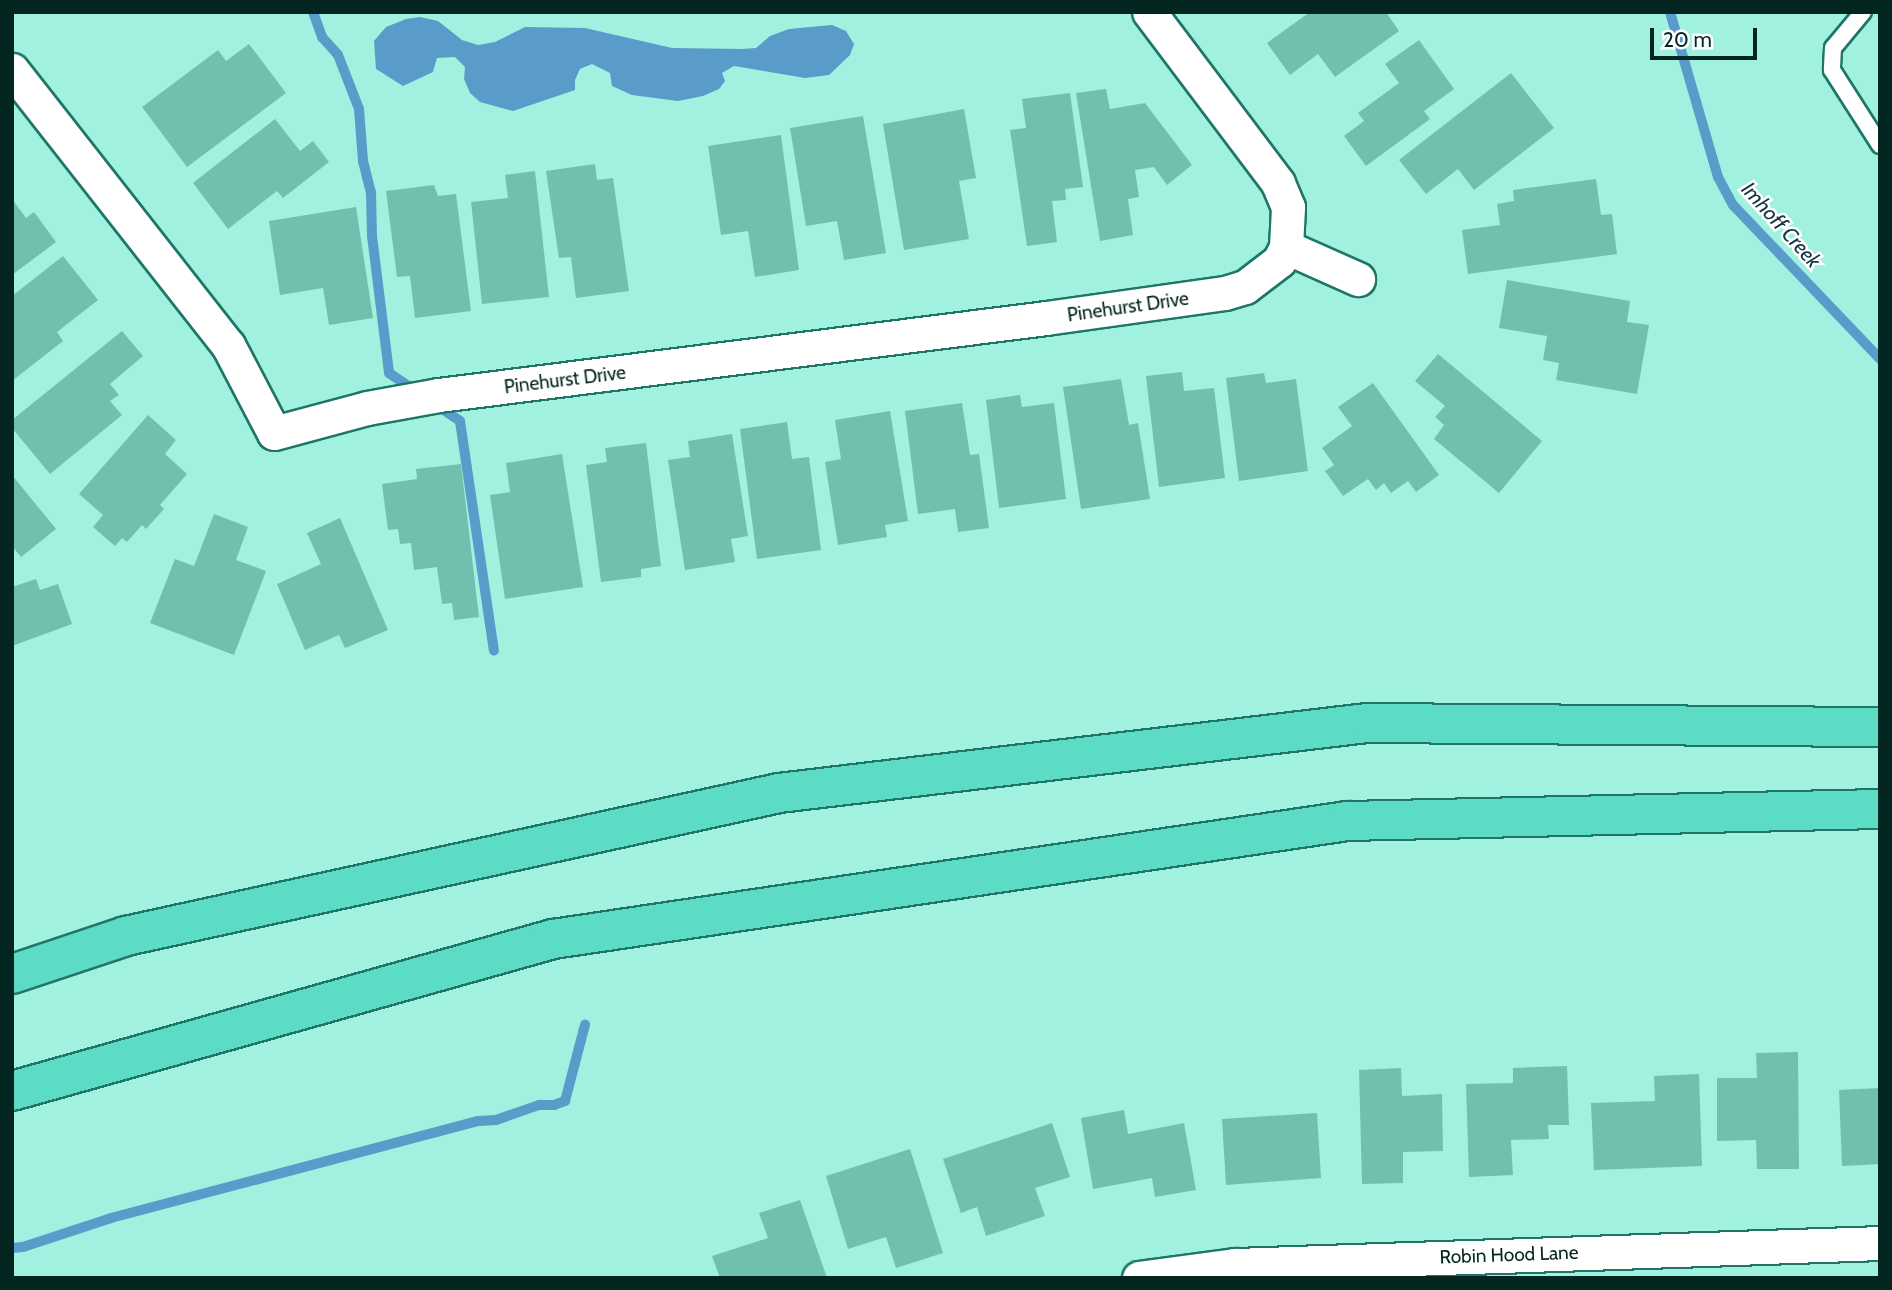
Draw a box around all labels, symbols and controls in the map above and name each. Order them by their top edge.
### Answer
scale bar [1654,14,1761,58]
text: 20 m [1663,27,1712,52]
water label: Imhoff Creek [1736,177,1826,273]
street label: Pinehurst Drive [1066,287,1190,327]
street label: Pinehurst Drive [503,361,627,399]
street label: Robin Hood Lane [1439,1241,1579,1269]

